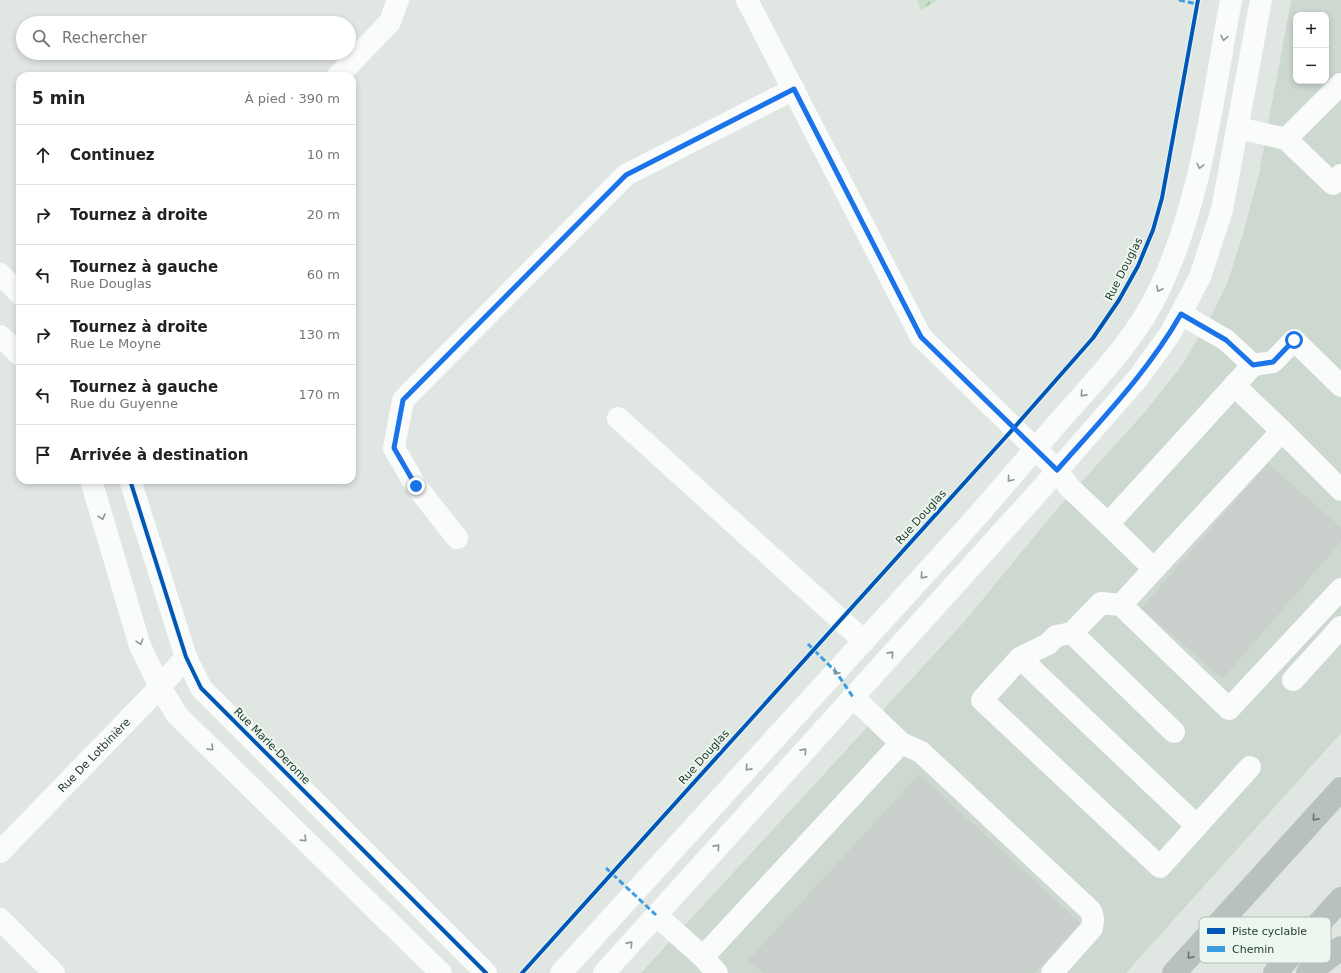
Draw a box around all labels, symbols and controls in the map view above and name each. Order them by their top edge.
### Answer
map controls [1293,12,1329,84]
button: + [1293,12,1329,48]
search box [16,16,356,60]
icon: search [30,27,52,49]
text: Rechercher [62,29,147,47]
one-way arrow [1220,35,1229,41]
button: − [1293,48,1329,84]
text: 5 min [32,88,85,108]
text: À pied · 390 m [245,91,340,106]
icon: ahead [32,144,54,166]
text: Continuez [70,146,155,164]
text: 10 m [307,147,340,162]
one-way arrow [1196,163,1204,169]
icon: right [32,204,54,226]
text: Tournez à droite [70,206,208,224]
text: 20 m [307,207,340,222]
street label: Rue Douglas [1103,235,1146,303]
text: Tournez à gauche [70,258,218,276]
icon: left [32,264,54,286]
text: 60 m [307,267,340,282]
text: Rue Douglas [70,276,152,291]
one-way arrow [1156,285,1164,293]
text: Tournez à droite [70,318,208,336]
icon: right [32,324,54,346]
text: 130 m [298,327,340,342]
route start [1285,331,1303,349]
text: Rue Le Moyne [70,336,161,351]
text: Tournez à gauche [70,378,218,396]
icon: left [32,384,54,406]
text: 170 m [298,387,340,402]
one-way arrow [1081,390,1088,397]
text: Rue du Guyenne [70,396,178,411]
icon: arrive [32,444,54,466]
text: Arrivée à destination [70,446,248,464]
one-way arrow [1007,474,1014,482]
route end [407,477,425,495]
street label: Rue Douglas [893,487,949,547]
one-way arrow [97,514,106,521]
one-way arrow [920,571,928,579]
one-way arrow [135,638,143,645]
one-way arrow [886,652,893,659]
one-way arrow [833,667,840,675]
street label: Rue Marie-Derome [231,705,313,787]
street label: Rue De Lotbinière [55,715,133,795]
street label: Rue Douglas [676,727,732,787]
one-way arrow [206,743,214,751]
one-way arrow [799,748,807,756]
one-way arrow [746,763,753,771]
one-way arrow [1312,813,1320,821]
one-way arrow [299,834,307,842]
one-way arrow [712,845,719,852]
legend [1199,917,1331,963]
text: Piste cyclable [1232,925,1307,938]
one-way arrow [625,941,633,949]
text: Chemin [1232,943,1274,956]
one-way arrow [1188,951,1195,958]

